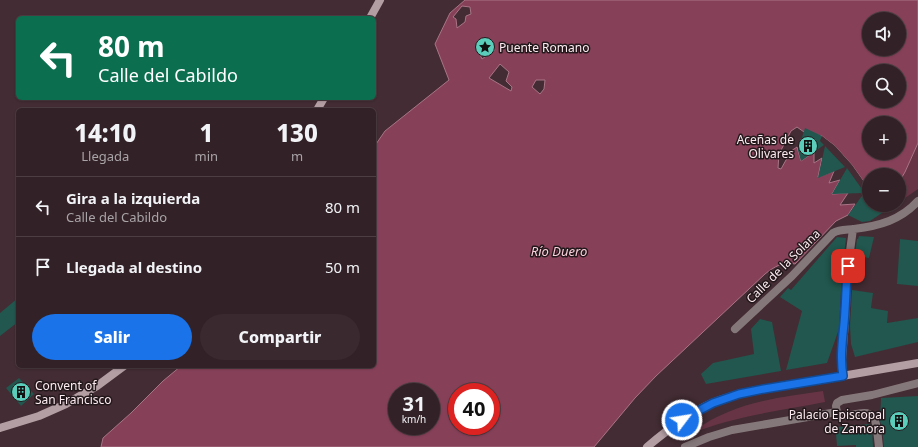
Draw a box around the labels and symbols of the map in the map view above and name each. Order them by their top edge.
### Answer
place icon: Puente Romano [474,36,496,58]
place label: Puente Romano [499,39,589,56]
place label: Aceñas de Olivares [737,131,794,162]
building icon: Aceñas de Olivares [797,135,819,157]
street label: Calle de la Solana [742,225,824,307]
water label: Río Duero [531,242,587,260]
pin [831,249,865,283]
place label: Convent of San Francisco [35,377,112,408]
building icon: Convent of San Francisco [10,381,32,403]
speed limit sign: 40 [448,383,500,435]
position arrow [661,399,703,441]
place label: Palacio Episcopal de Zamora [789,406,885,437]
building icon: Palacio Episcopal de Zamora [888,410,910,432]

